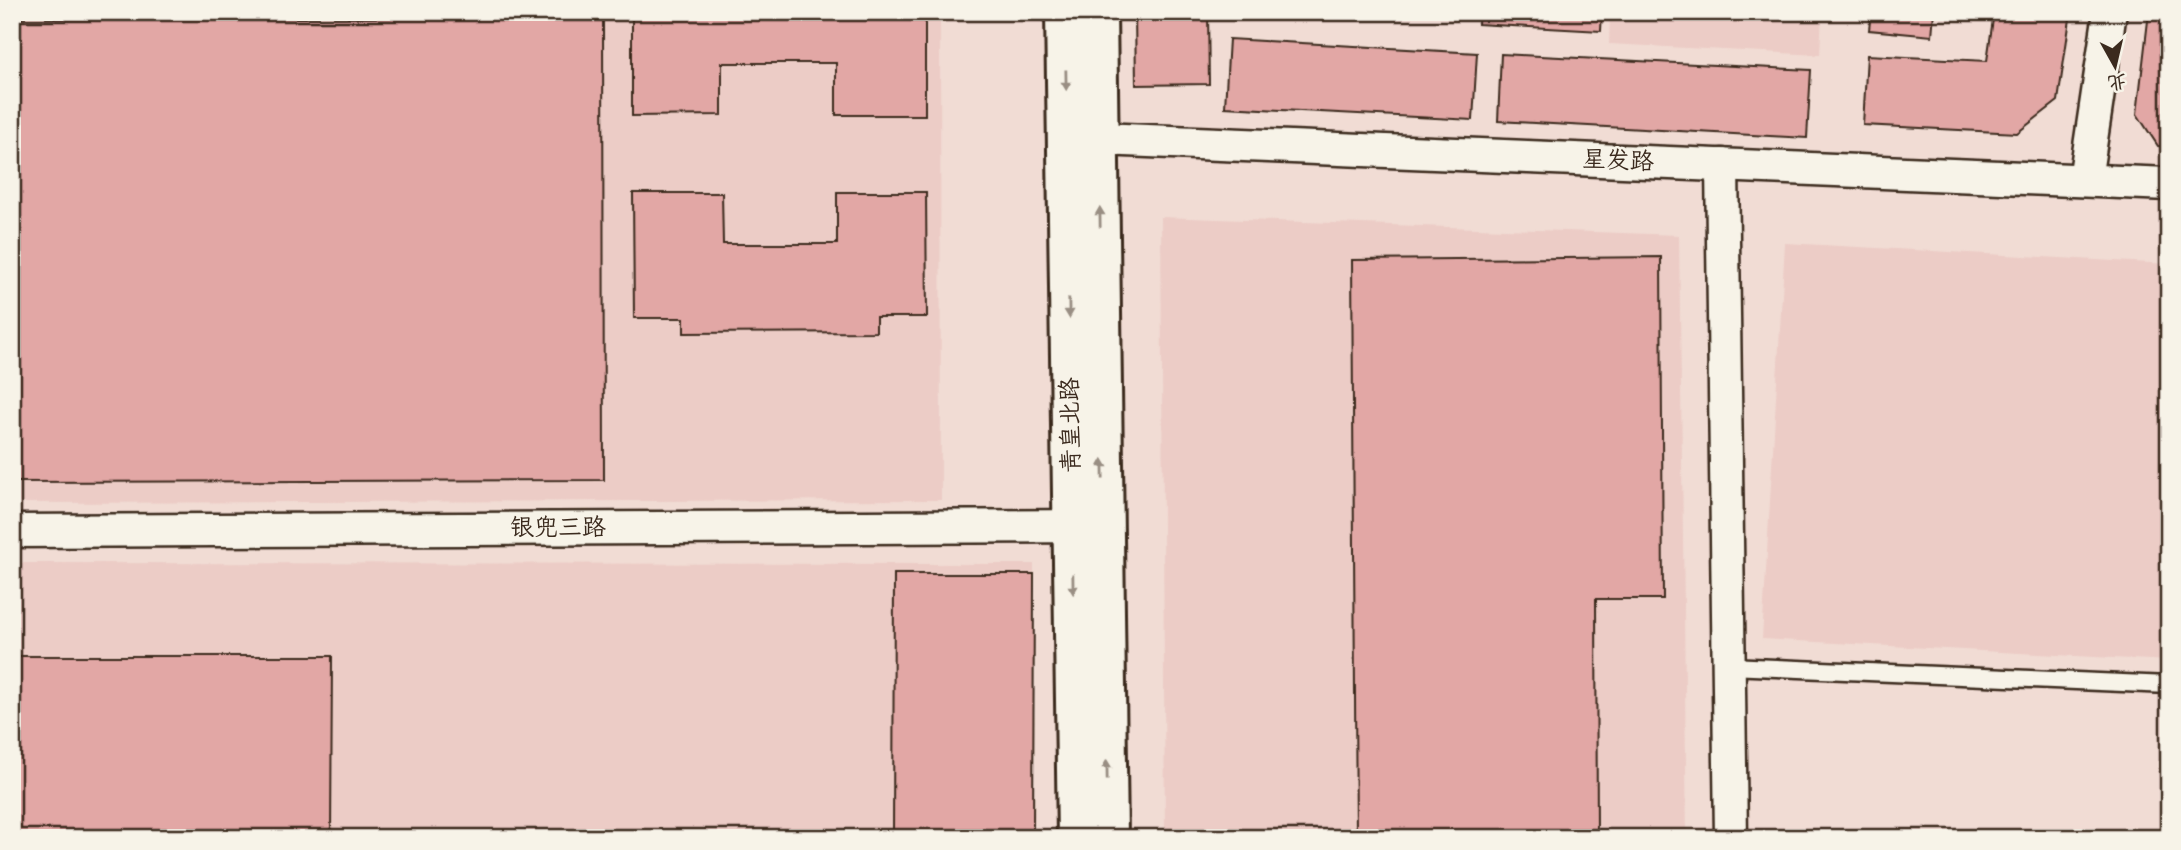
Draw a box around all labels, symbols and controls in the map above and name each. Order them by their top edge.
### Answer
north arrow [2080,32,2150,102]
text: 北 [2106,67,2128,96]
one-way arrow [1060,70,1072,92]
street label: 星发路 [1581,143,1655,179]
one-way arrow [1094,205,1106,227]
one-way arrow [1063,297,1075,319]
street label: 青皇北路 [1053,377,1089,473]
one-way arrow [1098,457,1109,479]
street label: 银兜三路 [510,511,606,545]
one-way arrow [1067,574,1079,596]
one-way arrow [1102,758,1113,780]

